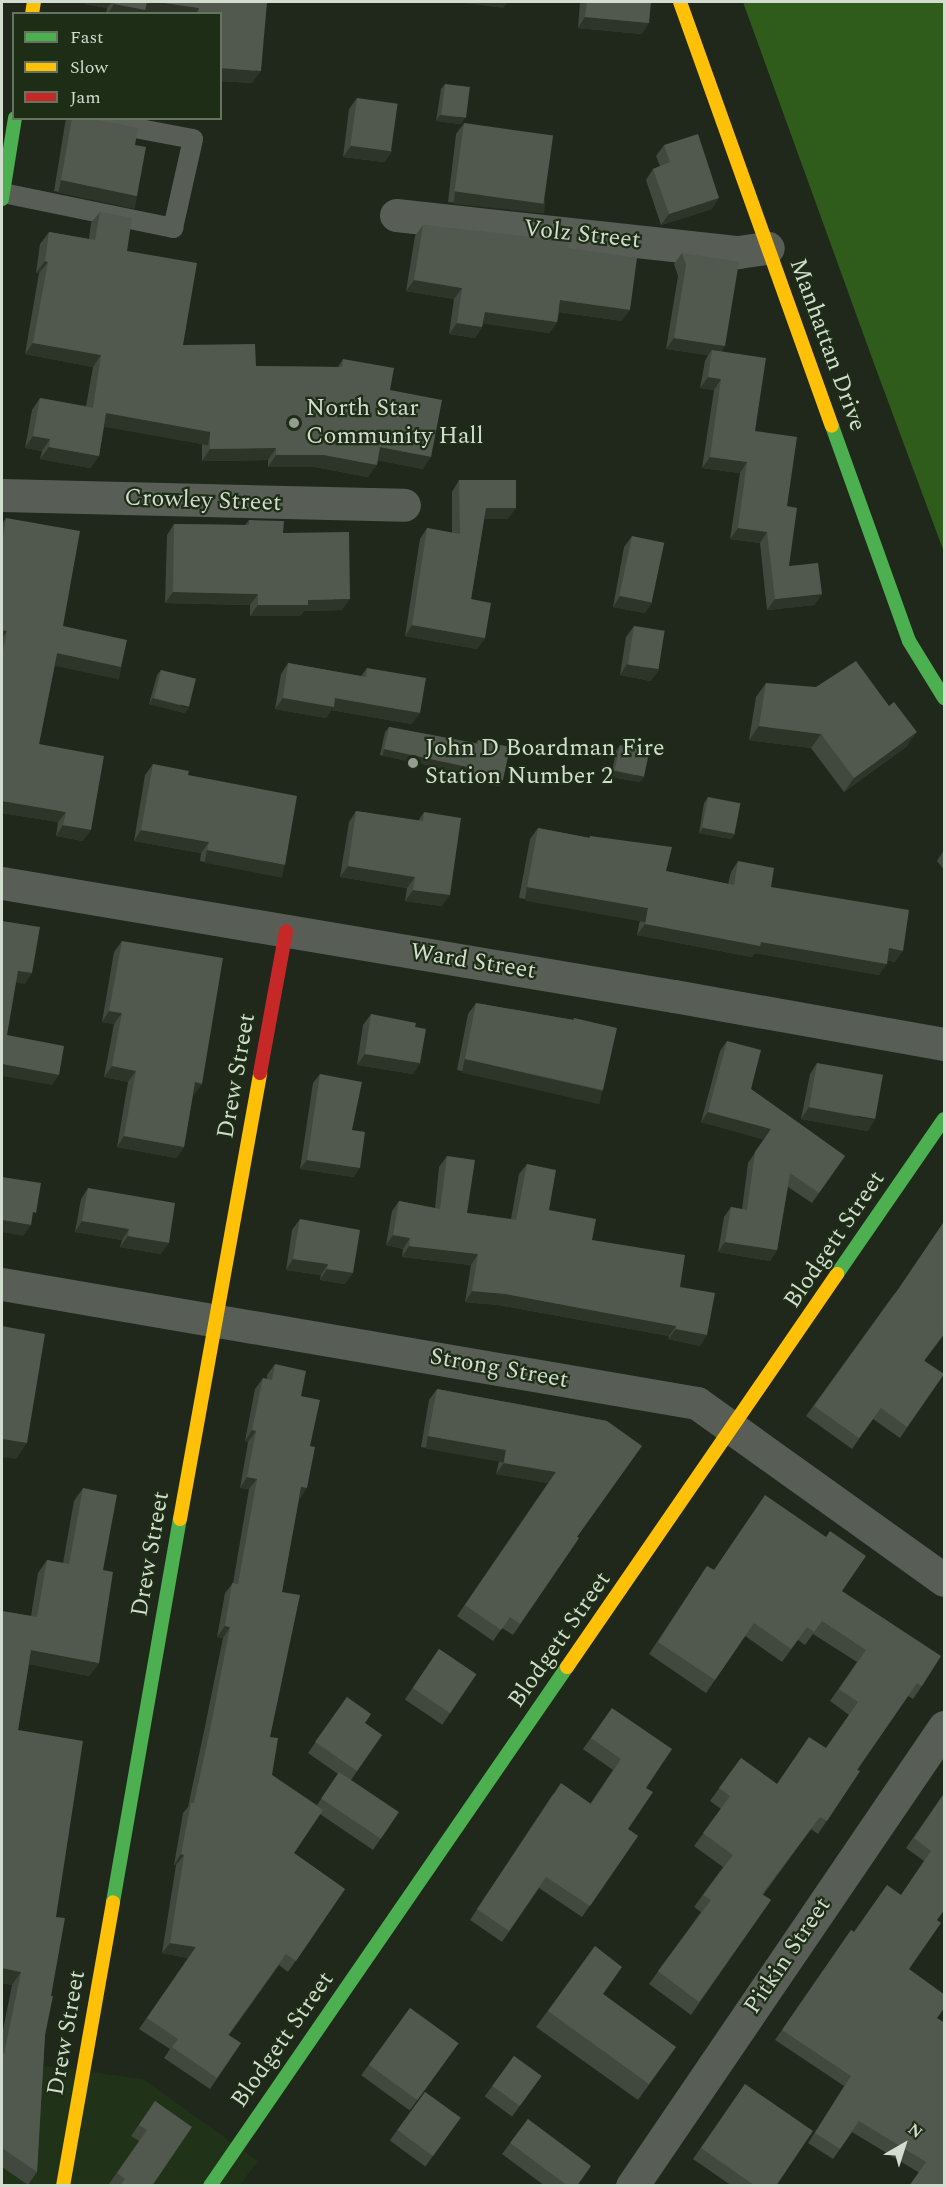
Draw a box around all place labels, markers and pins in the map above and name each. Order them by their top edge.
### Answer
place label: North Star Community Hall [306,395,484,451]
marker: North Star Community Hall [287,416,301,430]
place label: John D Boardman Fire Station Number 2 [425,735,665,791]
marker: John D Boardman Fire Station Number 2 [406,756,420,770]

